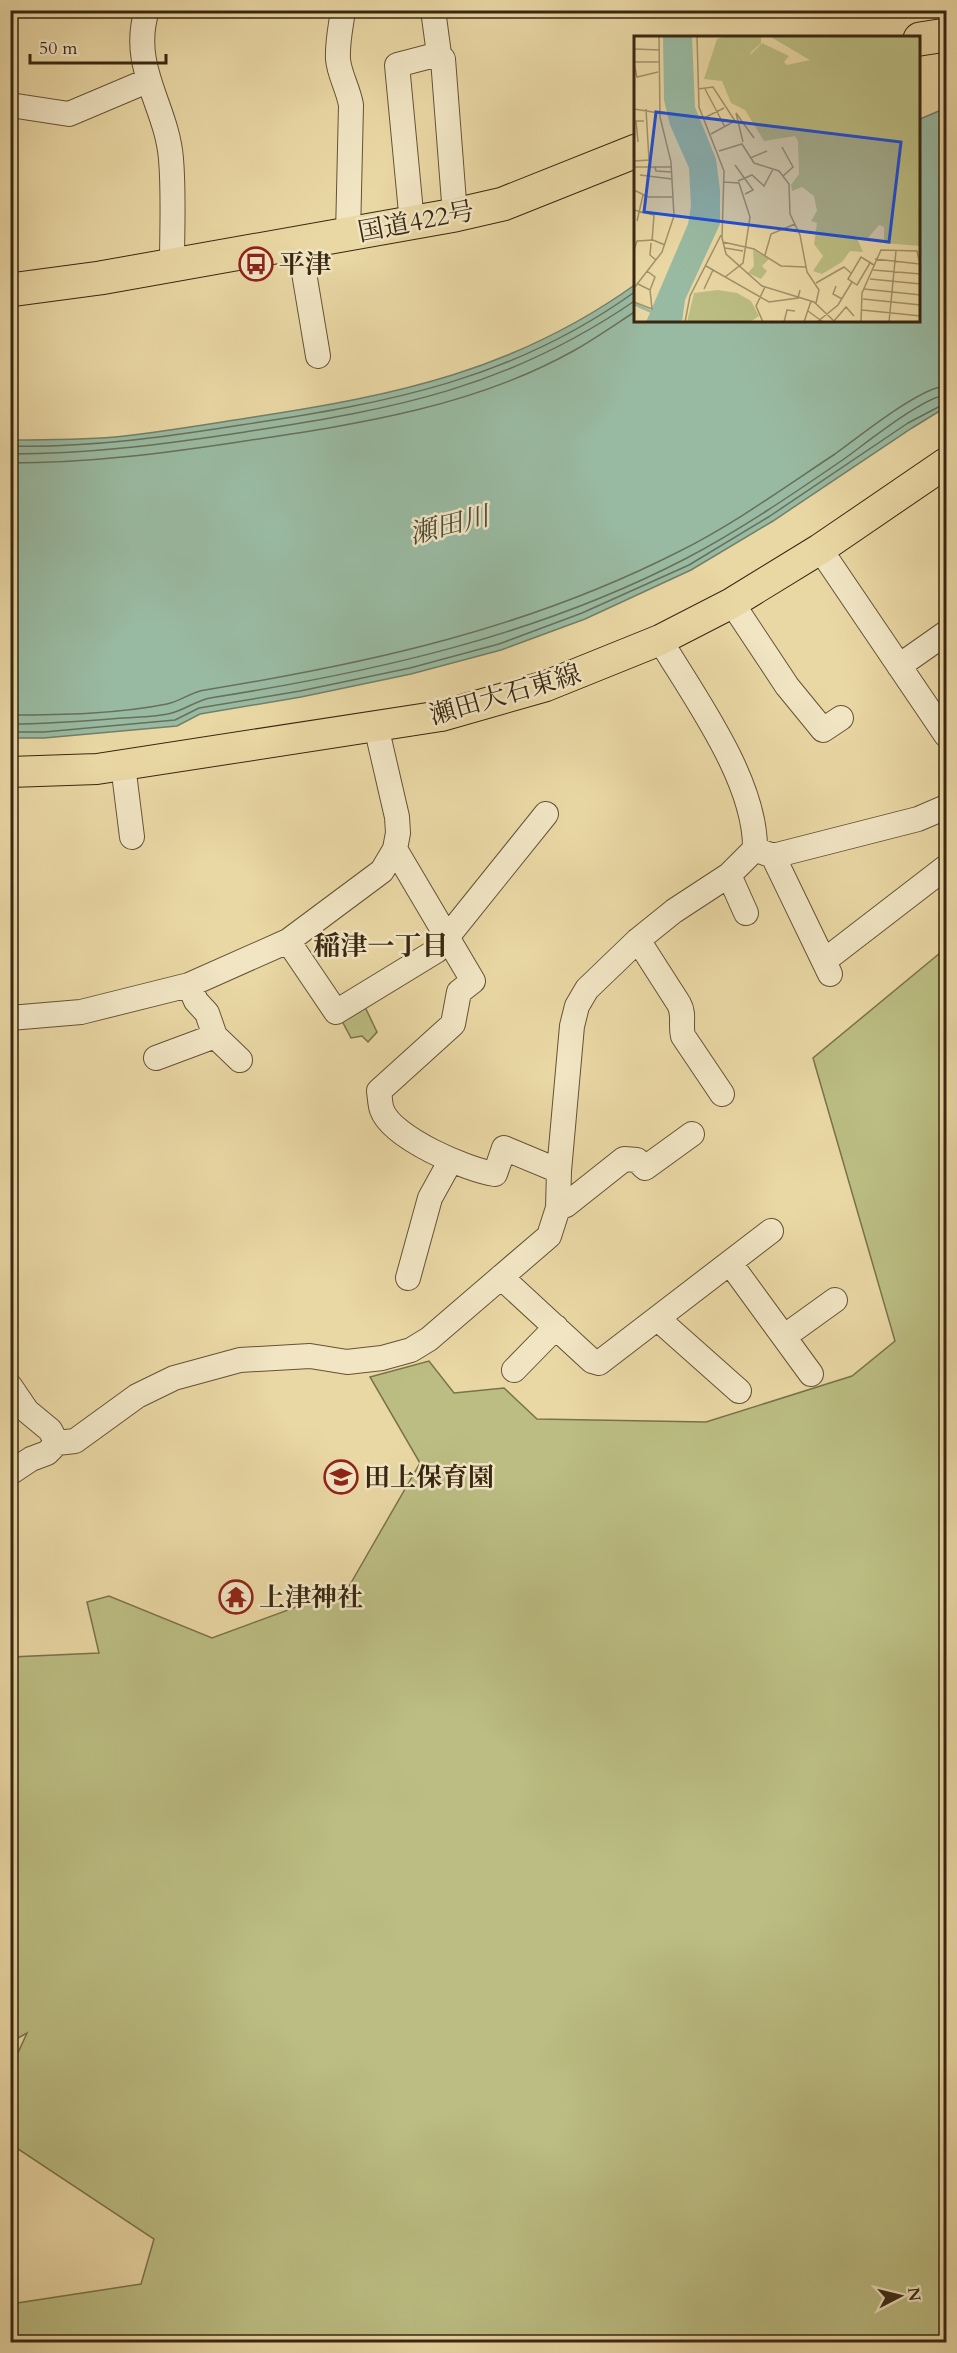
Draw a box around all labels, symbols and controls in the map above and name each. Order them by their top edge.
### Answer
scale bar [30,27,166,65]
text: 50 m [39,36,78,61]
inset map [634,36,921,322]
street label: 国道422号 [355,193,477,250]
bus stop icon: 平津 [238,246,274,282]
place label: 平津 [279,247,332,282]
water label: 瀬田川 [405,497,496,553]
street label: 瀬田大石東線 [425,656,585,733]
district label: 稲津一丁目 [314,928,449,965]
school or university icon: 田上保育園 [323,1459,359,1495]
place label: 田上保育園 [364,1460,494,1495]
temple icon: 上津神社 [218,1579,254,1615]
place label: 上津神社 [259,1580,363,1615]
north arrow [870,2266,930,2326]
text: N [902,2286,926,2303]

